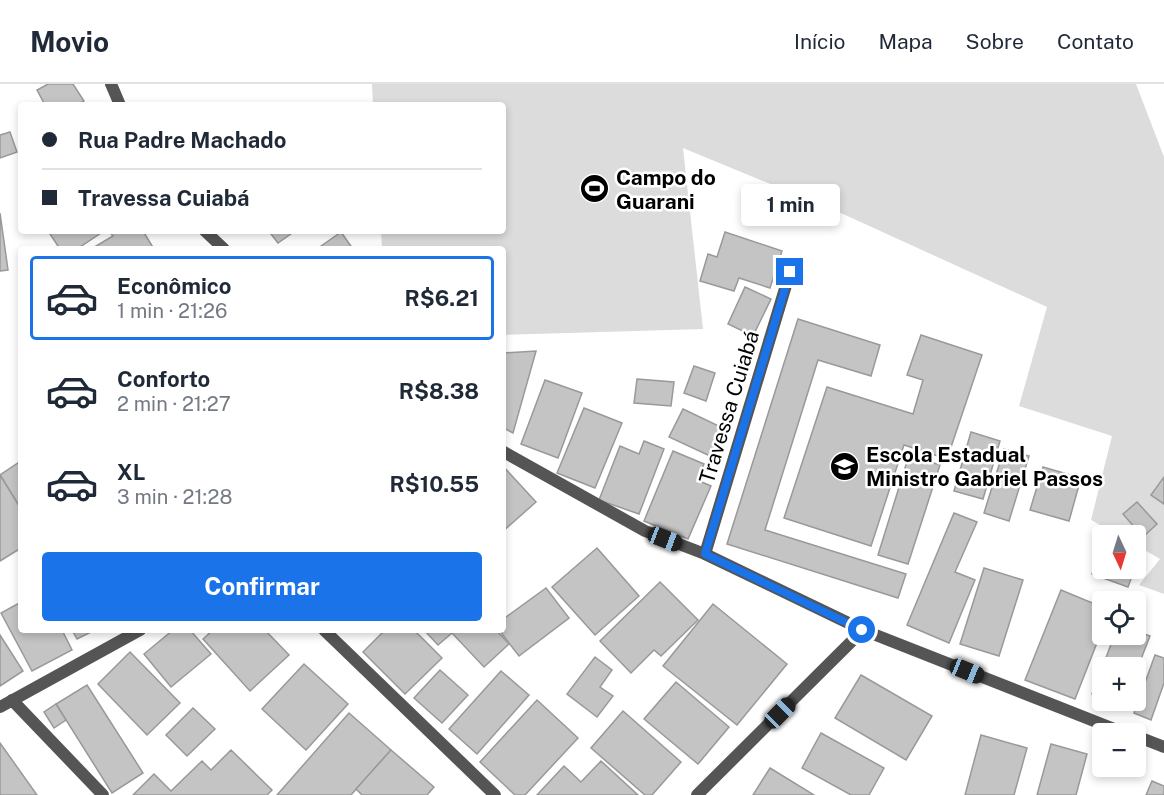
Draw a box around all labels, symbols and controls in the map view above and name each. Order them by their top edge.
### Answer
text: Movio [30,25,109,58]
text: Início [794,29,845,54]
text: Mapa [878,29,933,54]
text: Sobre [966,29,1024,54]
text: Contato [1057,29,1134,54]
text: Rua Padre Machado [78,127,286,153]
place label: Campo do Guarani [616,165,716,214]
sports icon: Campo do Guarani [579,173,611,205]
text: Travessa Cuiabá [78,185,250,211]
callout: 1 min [740,185,840,227]
text: 1 min [766,193,815,217]
route end [776,258,803,285]
icon: car [45,271,99,325]
text: Econômico [117,273,232,299]
text: R$6.21 [404,285,479,311]
text: 1 min · 21:26 [117,299,227,323]
street label: Travessa Cuiabá [694,327,764,487]
icon: car [45,364,99,418]
text: Conforto [117,366,210,392]
text: R$8.38 [399,378,479,404]
text: 2 min · 21:27 [117,392,231,416]
place label: Escola Estadual Ministro Gabriel Passos [866,442,1103,491]
school or university icon: Escola Estadual Ministro Gabriel Passos [829,450,861,482]
icon: car [45,457,99,511]
text: XL [117,459,145,485]
text: R$10.55 [389,471,479,497]
text: 3 min · 21:28 [117,485,232,509]
car [645,524,685,554]
north arrow [1092,525,1146,579]
map controls [1092,525,1146,777]
button: Confirmar [42,552,482,621]
button: locate [1092,591,1146,645]
route start [848,616,875,643]
car [947,656,987,686]
button: + [1092,657,1146,711]
car [761,694,799,732]
button: − [1092,723,1146,777]

